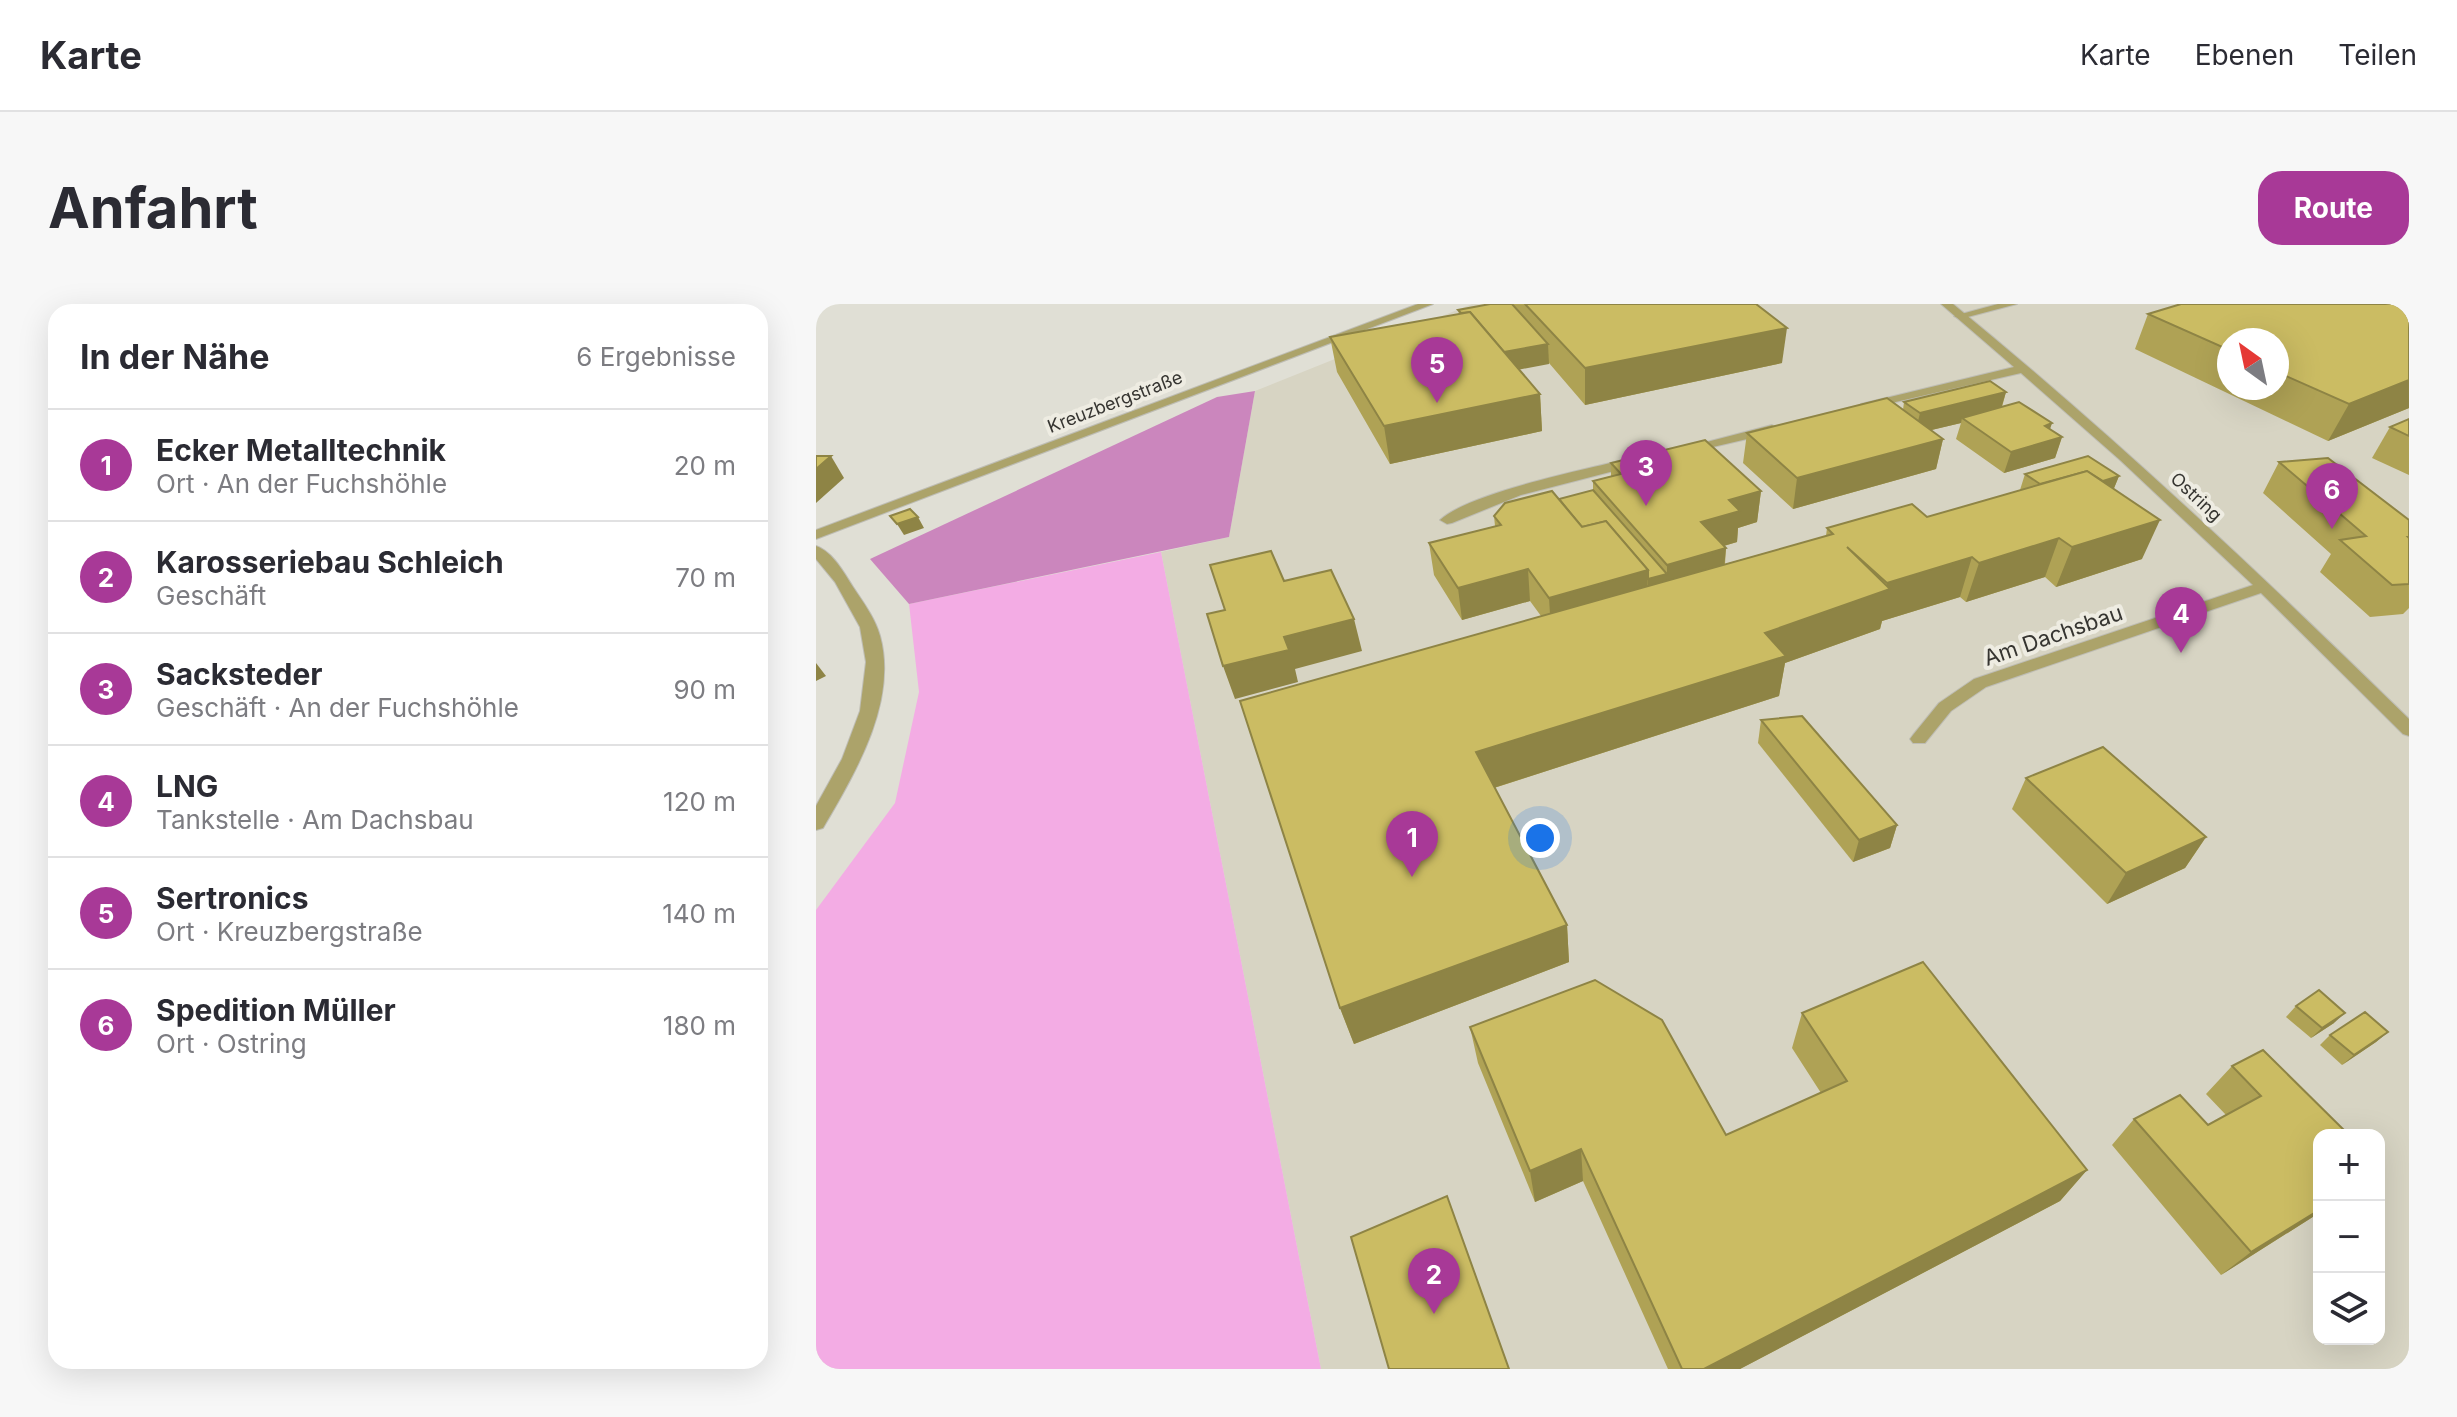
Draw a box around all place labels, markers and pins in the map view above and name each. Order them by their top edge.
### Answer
pin: 5 [1411,337,1463,403]
pin: 3 [1620,440,1672,506]
pin: 6 [2306,463,2358,529]
pin: 4 [2155,587,2207,653]
pin: 1 [1386,811,1438,877]
pin: 2 [1408,1248,1460,1314]

